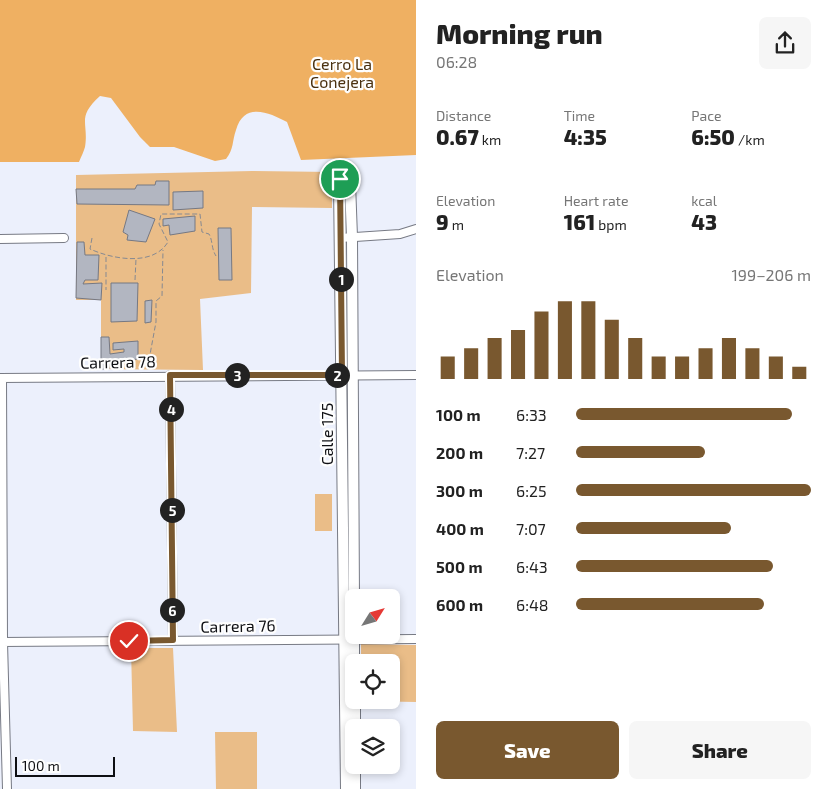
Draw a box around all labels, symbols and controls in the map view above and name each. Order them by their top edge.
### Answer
text: Morning run [436,16,603,50]
button: share [759,17,811,69]
text: 06:28 [436,52,477,71]
park label: Cerro La Conejera [310,54,374,92]
text: Distance [436,107,491,124]
text: Time [564,107,595,124]
text: Pace [691,107,721,124]
text: 0.67 [436,124,479,149]
text: 4:35 [564,124,607,149]
text: 6:50 [691,124,735,149]
text: km [479,131,501,148]
text: /km [735,131,765,148]
pin [319,158,361,200]
icon: arrive [326,165,354,193]
text: Elevation [436,192,495,209]
text: Heart rate [564,192,628,209]
text: kcal [691,192,717,209]
text: 9 [436,209,449,234]
text: 161 [564,209,595,234]
text: 43 [691,209,717,234]
text: m [449,216,464,233]
text: bpm [595,216,627,233]
text: Elevation [436,265,504,284]
text: 199–206 m [731,265,811,284]
pin: 1 [328,266,354,292]
text: 1 [338,271,345,288]
street label: Carrera 78 [80,351,156,372]
pin: 3 [224,362,250,388]
pin: 2 [324,362,350,388]
text: 3 [234,367,241,384]
text: 2 [333,367,342,384]
pin: 4 [158,396,184,422]
text: 4 [167,401,176,418]
street label: Calle 175 [317,403,336,465]
text: 100 m [436,405,481,424]
text: 6:33 [516,405,547,424]
text: 200 m [436,443,483,462]
text: 7:27 [516,443,545,462]
text: 300 m [436,481,483,500]
text: 6:25 [516,481,547,500]
pin: 5 [160,498,184,522]
text: 5 [169,502,176,519]
text: 400 m [436,519,484,538]
text: 7:07 [516,519,546,538]
text: 500 m [436,557,483,576]
text: 6:43 [516,557,548,576]
north arrow [345,589,400,644]
map controls [345,589,400,774]
text: 600 m [436,595,483,614]
text: 6:48 [516,595,548,614]
pin: 6 [160,598,184,622]
text: 6 [168,602,177,619]
street label: Carrera 76 [200,615,276,636]
pin [108,620,150,662]
icon: check [115,627,143,655]
button: locate [345,654,400,709]
button: layers [345,719,400,774]
button: Save [436,721,619,779]
button: Share [629,721,811,779]
scale bar [15,754,115,777]
text: 100 m [22,757,60,774]

